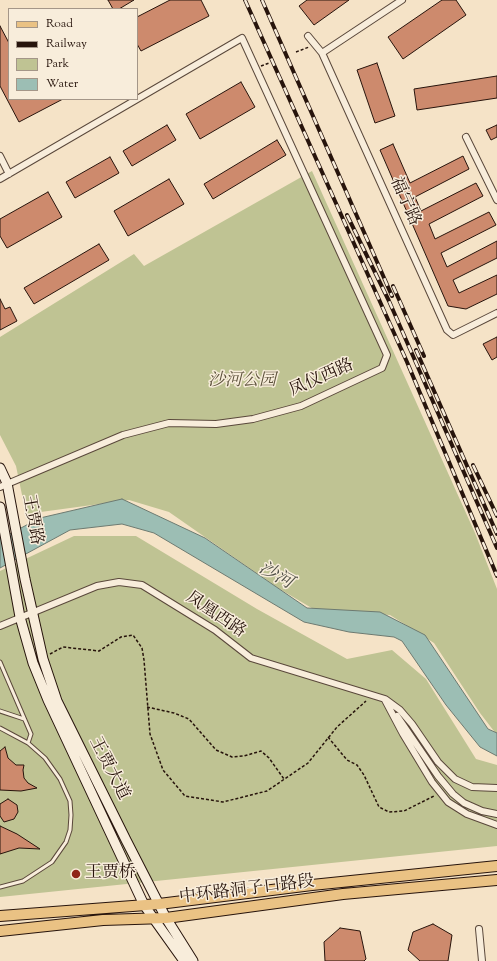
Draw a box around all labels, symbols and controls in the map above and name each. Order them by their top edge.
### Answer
legend [8,8,138,100]
text: Road [46,15,73,33]
text: Railway [46,35,87,53]
text: Park [46,55,69,73]
text: Water [46,75,78,93]
street label: 福宁路 [384,175,424,229]
street label: 凤仪西路 [287,356,357,402]
park label: 沙河公园 [208,372,276,392]
street label: 王贾路 [17,493,45,547]
water label: 沙河 [254,559,296,595]
street label: 凤凰西路 [181,589,249,643]
street label: 王贾大道 [83,734,133,804]
place label: 王贾桥 [85,864,136,884]
marker: 王贾桥 [70,868,82,880]
street label: 中环路洞子口路段 [178,873,316,909]

